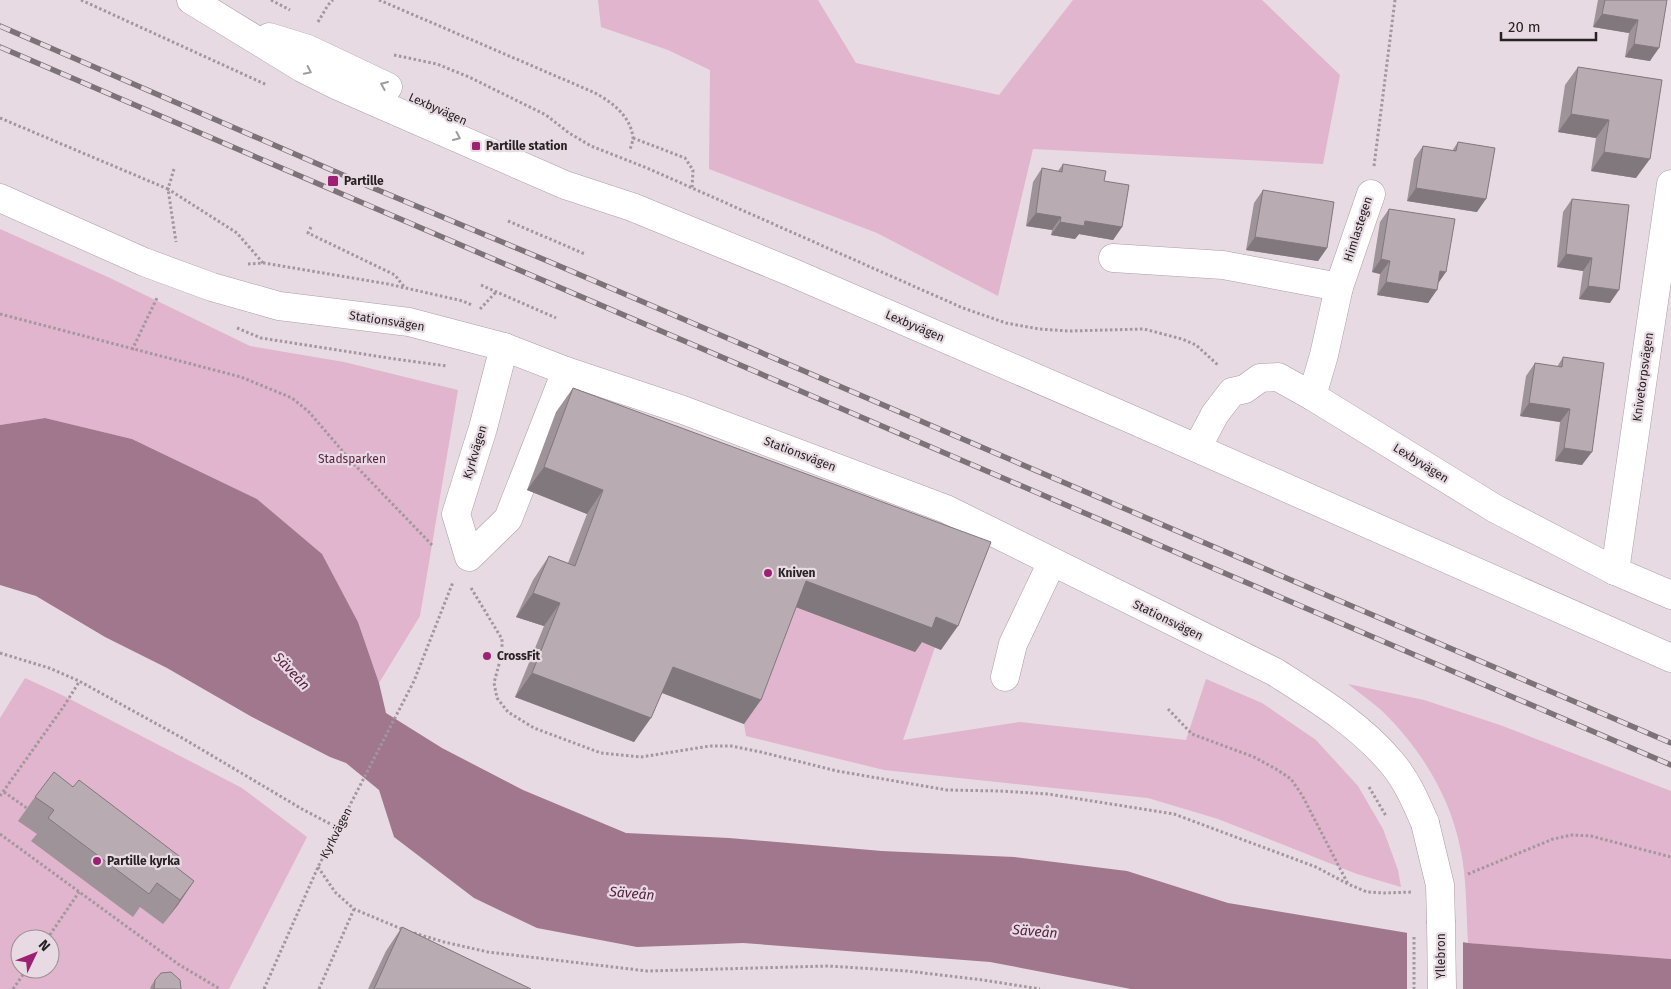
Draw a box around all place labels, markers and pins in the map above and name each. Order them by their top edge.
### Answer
place label: Partille station [486,139,567,153]
marker: Partille station [470,140,482,152]
marker: Partille [326,174,340,188]
place label: Partille [344,174,384,188]
place label: Kniven [778,566,816,580]
marker: Kniven [762,567,774,579]
place label: CrossFit [497,649,541,663]
marker: CrossFit [481,650,493,662]
place label: Partille kyrka [107,854,181,868]
marker: Partille kyrka [91,855,103,867]

